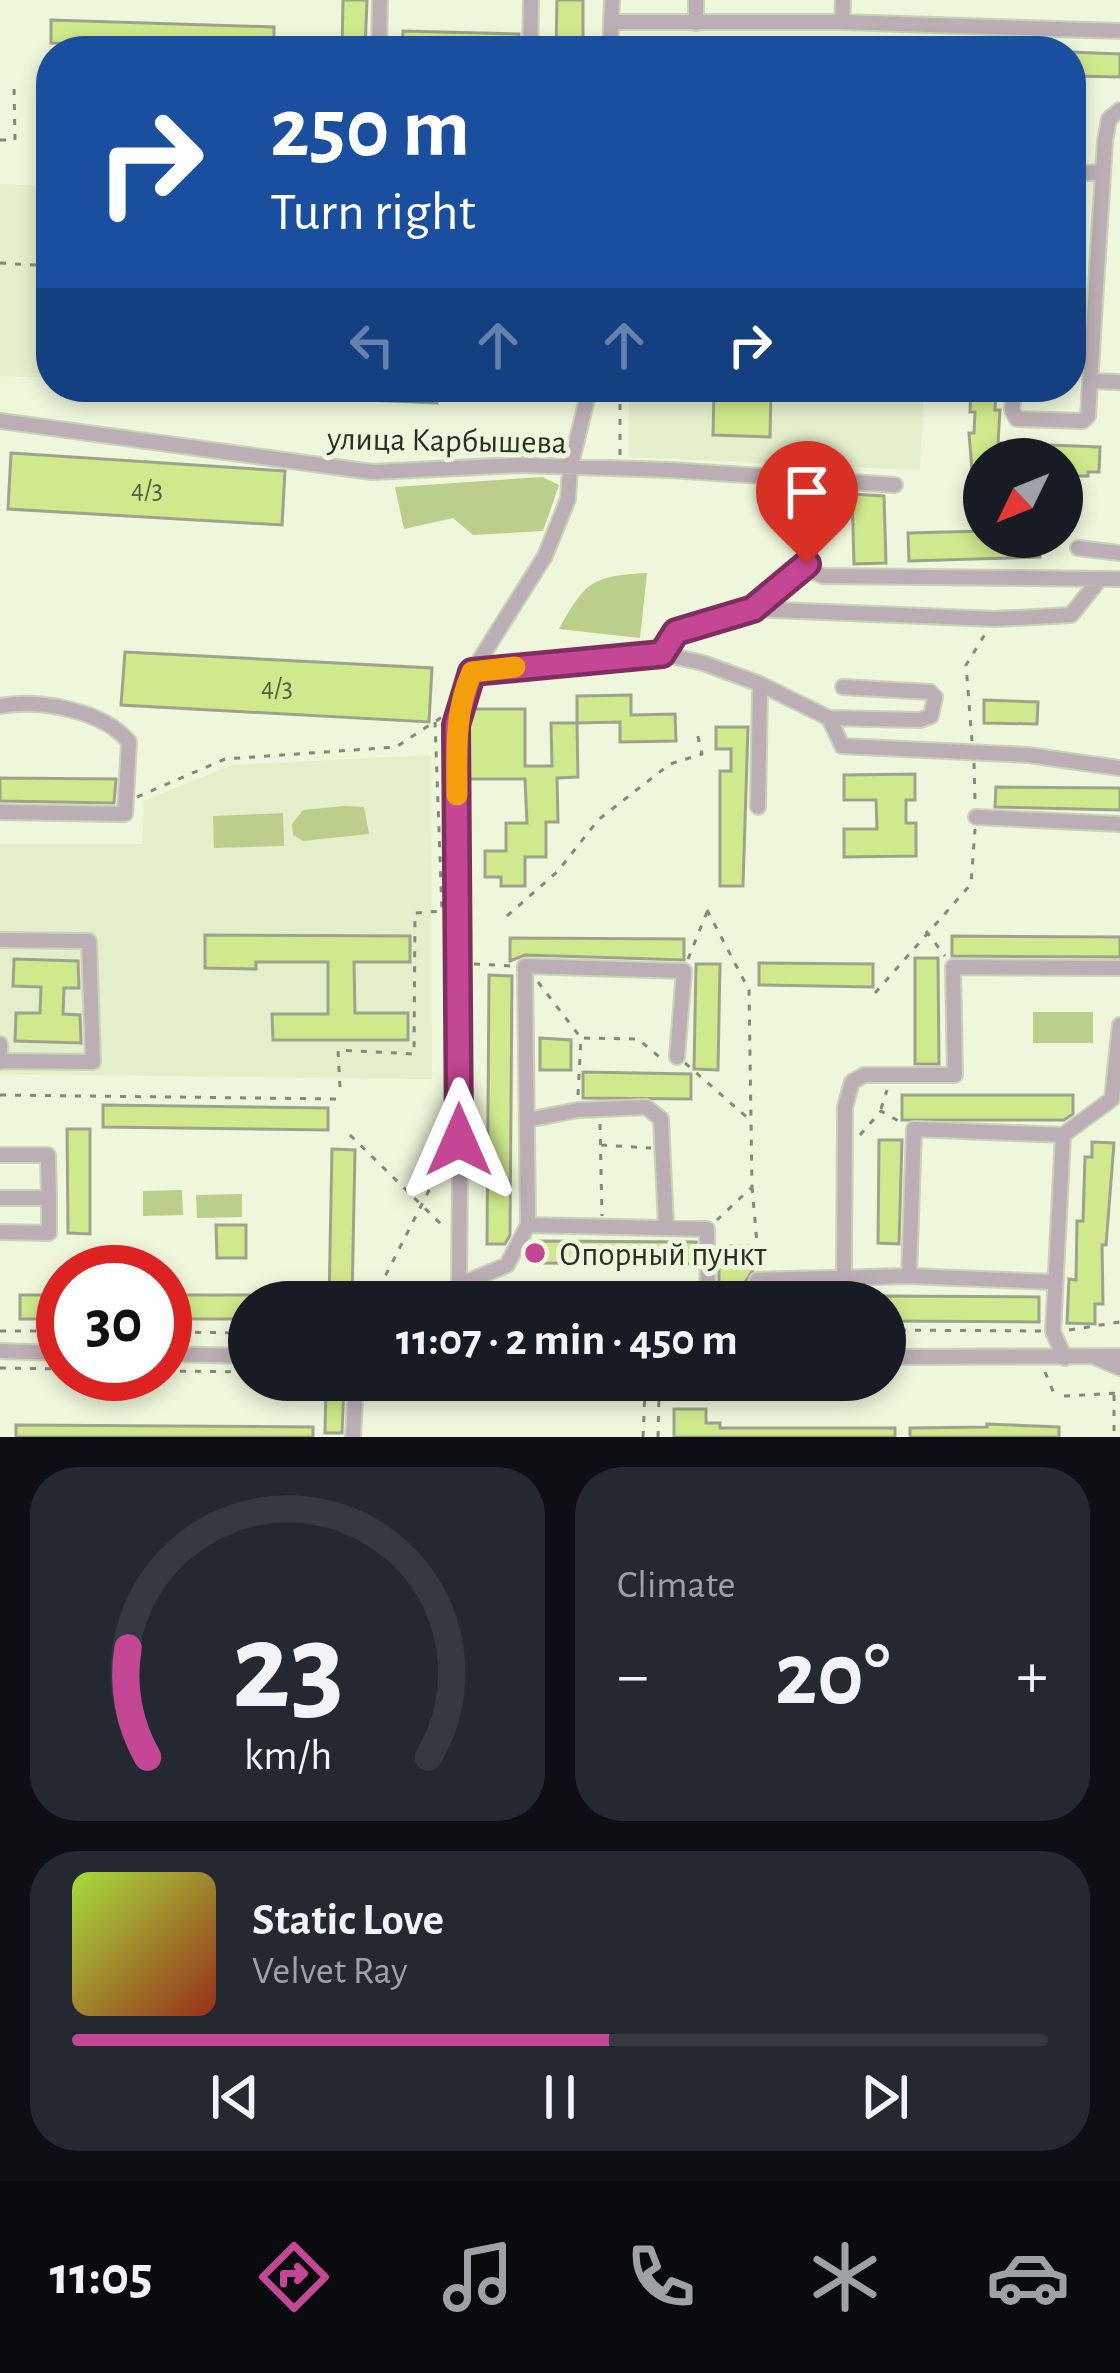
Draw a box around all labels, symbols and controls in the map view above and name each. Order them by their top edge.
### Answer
icon: right [72,84,228,240]
text: 250 m [270,88,470,172]
text: Turn right [270,186,476,240]
icon: left [339,312,405,378]
icon: ahead [465,312,531,378]
icon: ahead [591,312,657,378]
icon: right [717,312,783,378]
street label: улица Карбышева [326,423,567,460]
north arrow [963,438,1083,558]
map controls [963,438,1083,558]
pin [756,441,858,564]
icon: arrive [774,459,840,525]
house number: 4/3 [131,476,163,503]
house number: 4/3 [261,674,293,701]
position arrow [396,1077,522,1203]
place label: Опорный пункт [559,1239,767,1272]
marker: Опорный пункт [522,1240,548,1266]
speed limit sign: 30 [36,1245,192,1401]
text: 11:07 · 2 min · 450 m [396,1318,738,1363]
text: Climate [617,1566,735,1605]
text: 23 [231,1606,344,1731]
text: 20° [775,1631,890,1721]
text: − [617,1643,649,1709]
text: + [1016,1643,1048,1709]
text: km/h [243,1735,332,1778]
text: Static Love [252,1898,444,1943]
text: Velvet Ray [252,1952,408,1991]
icon: previous [202,2064,268,2130]
icon: pause [527,2064,593,2130]
icon: next [852,2064,918,2130]
icon: directions [252,2235,336,2319]
icon: music [436,2235,520,2319]
icon: phone [619,2235,703,2319]
icon: climate [803,2235,887,2319]
icon: car [986,2235,1070,2319]
text: 11:05 [50,2250,152,2304]

